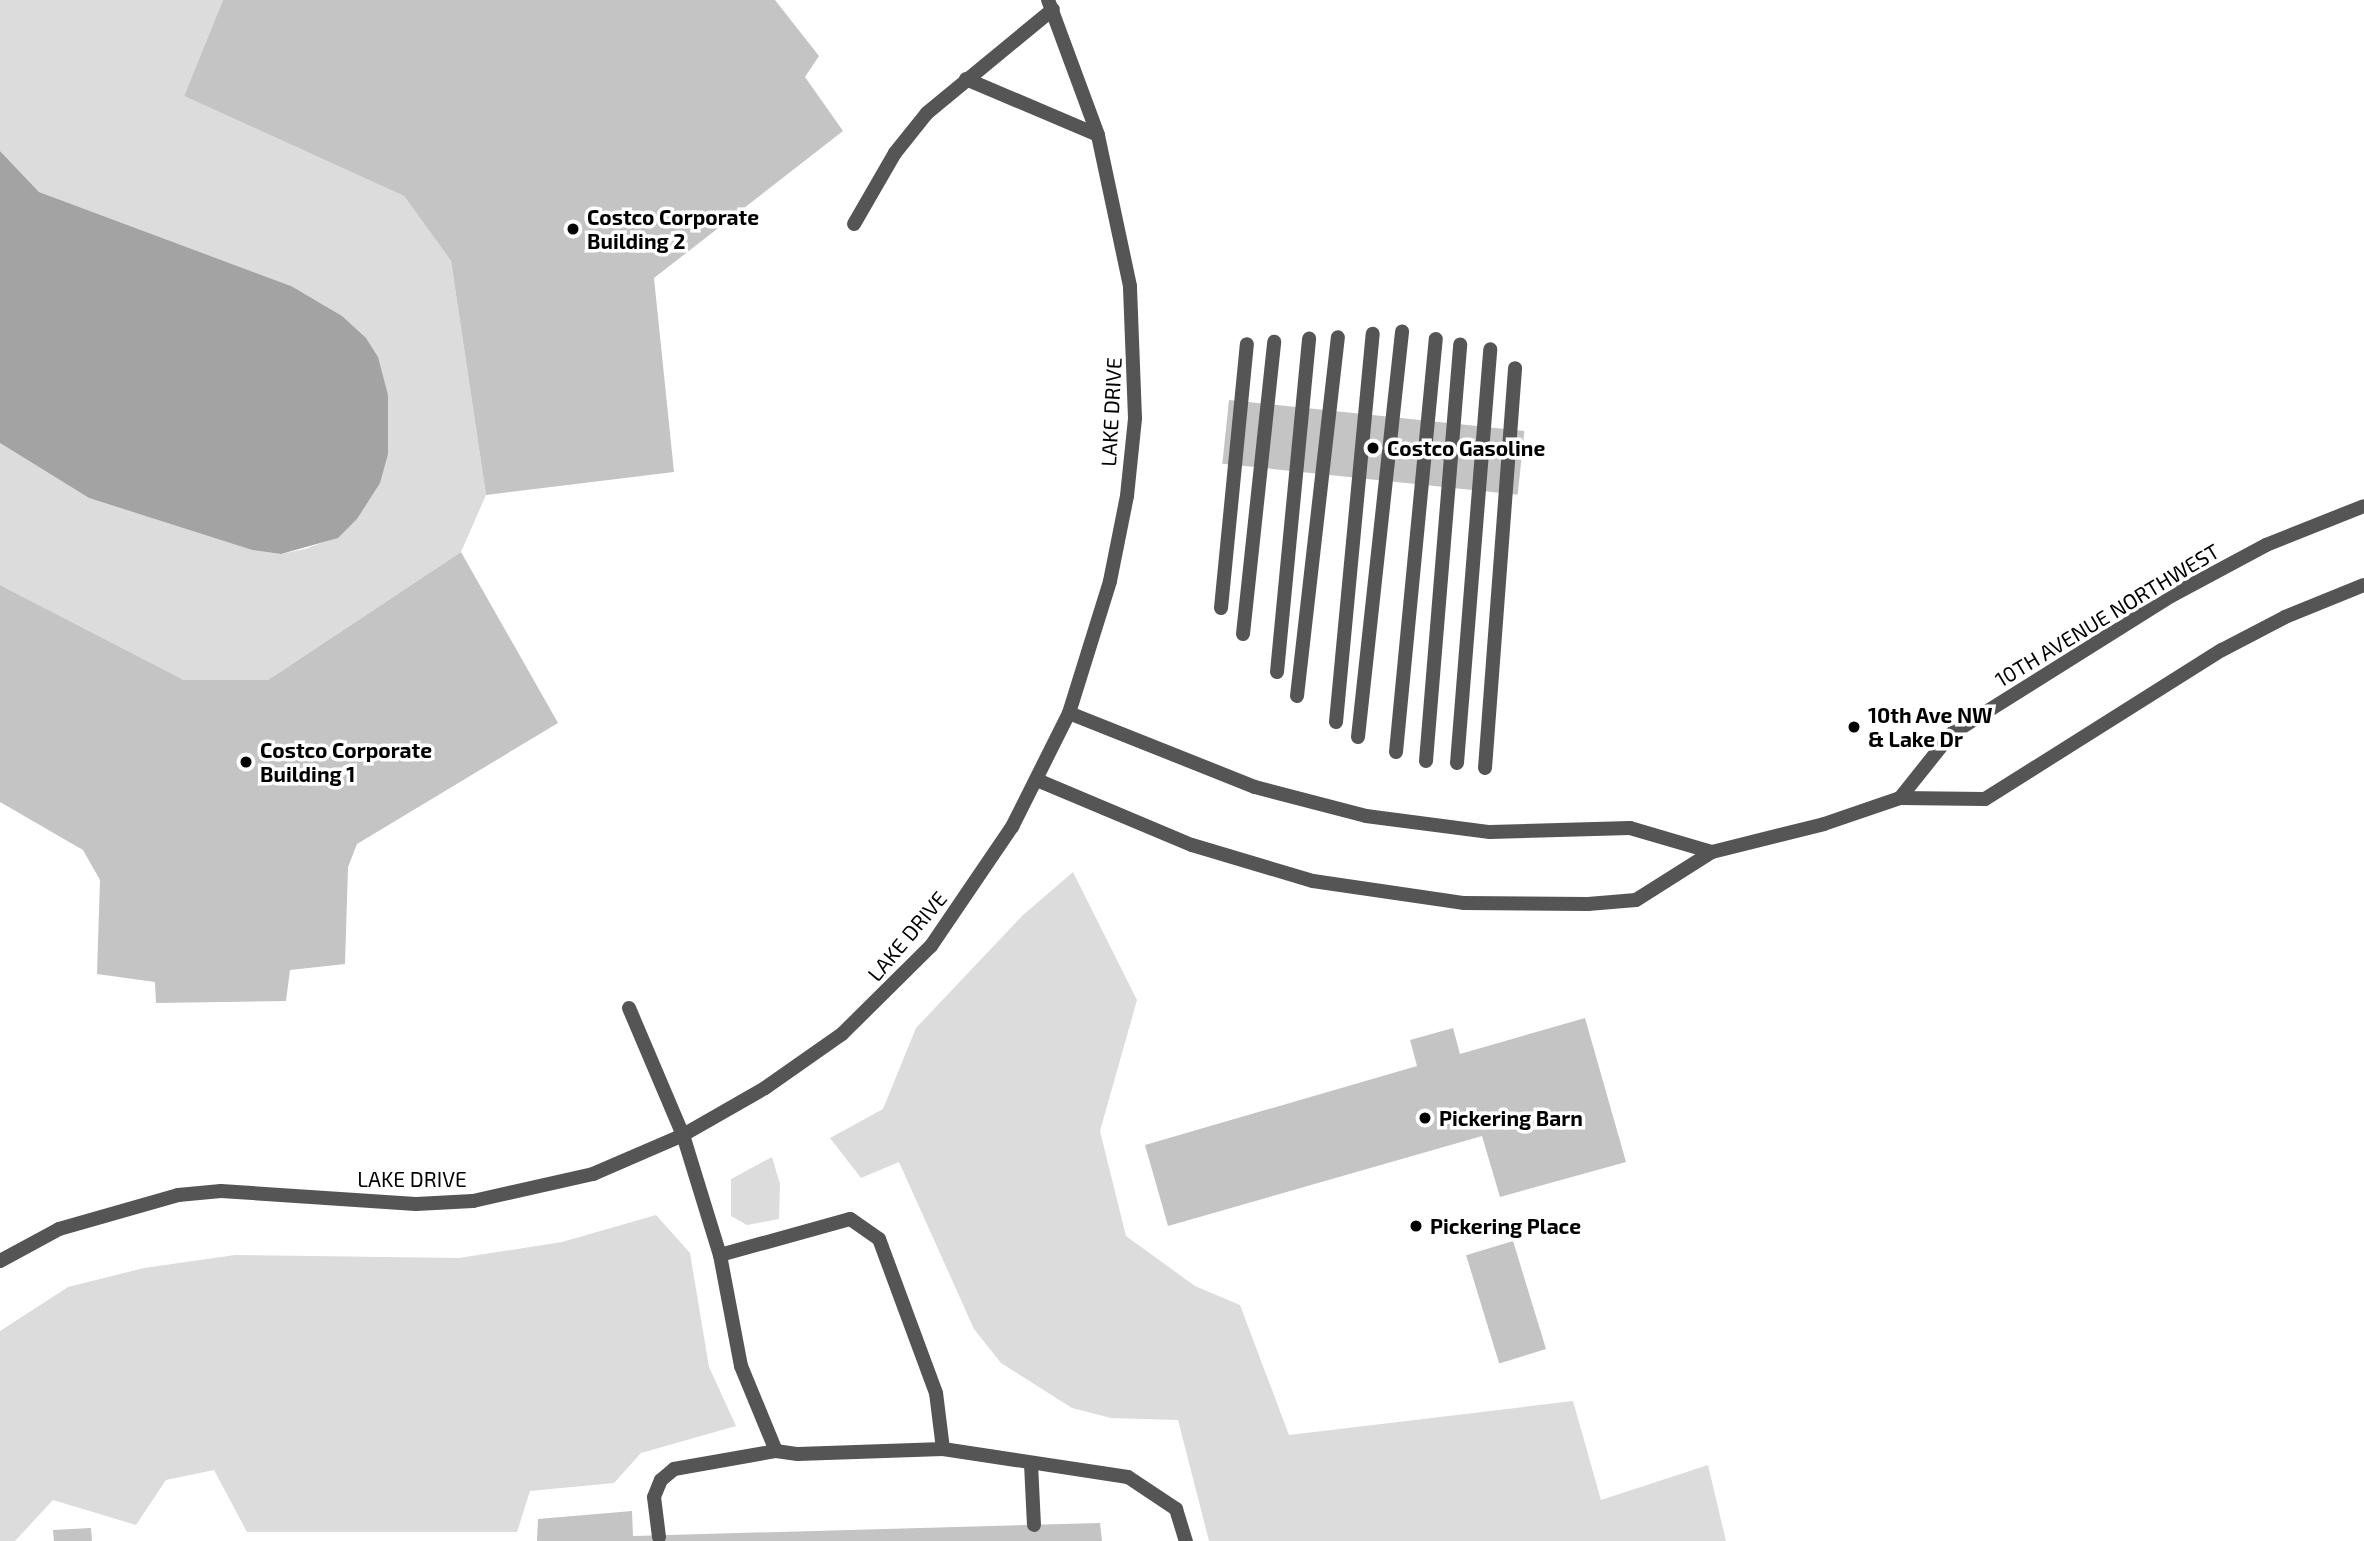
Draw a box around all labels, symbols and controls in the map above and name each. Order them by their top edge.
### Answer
place label: Costco Corporate Building 2 [587,204,759,254]
marker: Costco Corporate Building 2 [565,221,581,237]
street label: LAKE DRIVE [1096,357,1126,467]
place label: Costco Gasoline [1387,435,1545,461]
marker: Costco Gasoline [1365,440,1381,456]
street label: 10TH AVENUE NORTHWEST [1990,538,2224,692]
place label: 10th Ave NW & Lake Dr [1868,702,1993,752]
marker: 10th Ave NW & Lake Dr [1846,719,1862,735]
place label: Costco Corporate Building 1 [260,737,432,787]
marker: Costco Corporate Building 1 [238,754,254,770]
street label: LAKE DRIVE [862,886,952,986]
place label: Pickering Barn [1439,1105,1583,1131]
marker: Pickering Barn [1417,1110,1433,1126]
street label: LAKE DRIVE [357,1166,467,1192]
place label: Pickering Place [1430,1213,1581,1239]
marker: Pickering Place [1408,1218,1424,1234]

